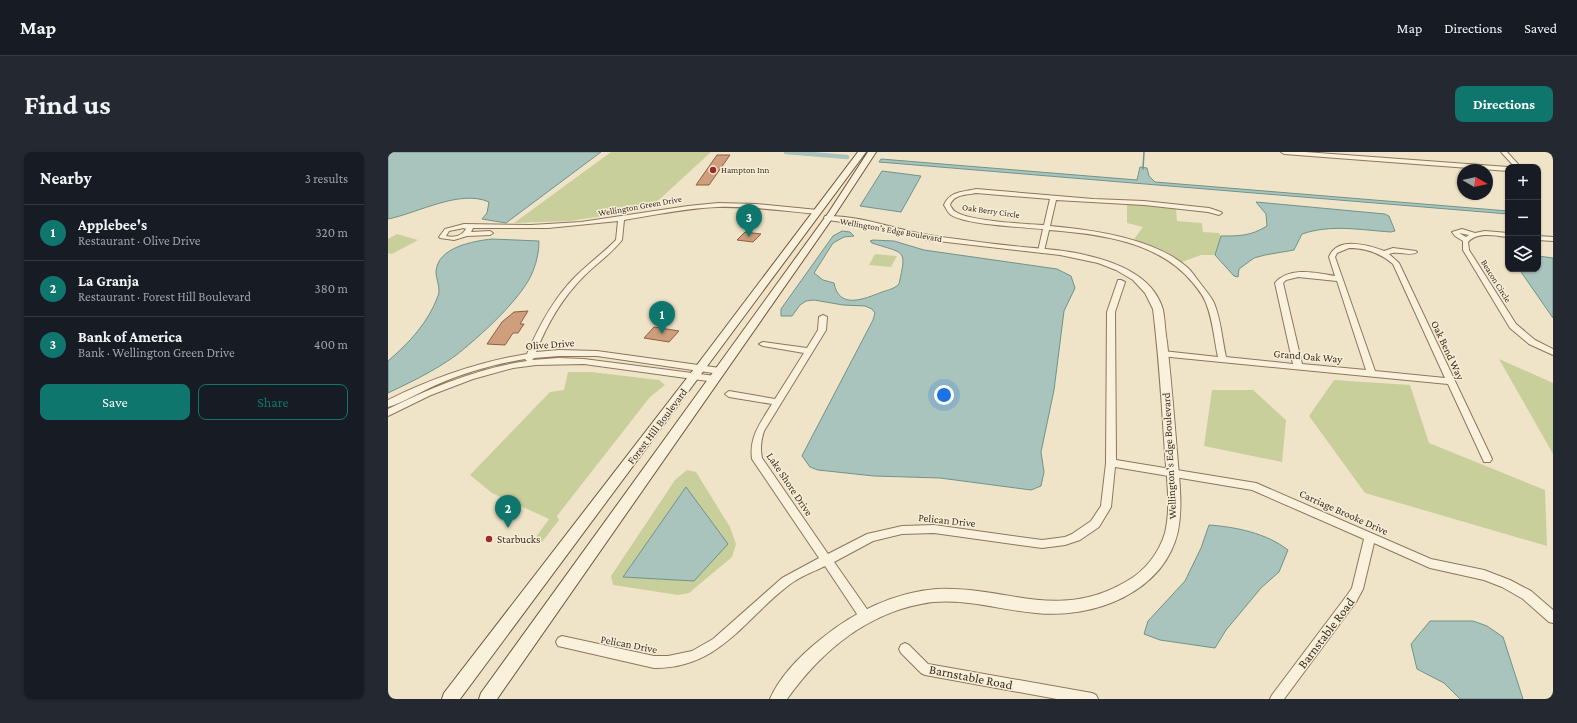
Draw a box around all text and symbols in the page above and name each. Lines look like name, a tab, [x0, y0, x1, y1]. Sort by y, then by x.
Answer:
text: Map	[20, 17, 56, 38]
text: Map	[1397, 20, 1422, 36]
text: Directions	[1444, 20, 1502, 36]
text: Saved	[1524, 20, 1557, 36]
button: Directions	[1455, 86, 1553, 122]
text: Find us	[24, 89, 111, 120]
north arrow	[1457, 164, 1493, 200]
map controls	[1505, 164, 1541, 272]
button: +	[1505, 164, 1541, 200]
marker: Hampton Inn	[708, 165, 718, 175]
place label: Hampton Inn	[721, 165, 769, 175]
text: Nearby	[40, 169, 92, 188]
text: 3 results	[305, 171, 348, 186]
street label: Wellington Green Drive	[597, 194, 683, 218]
button: −	[1505, 200, 1541, 236]
street label: Oak Berry Circle	[962, 202, 1020, 220]
pin: 3	[736, 204, 762, 237]
street label: Wellington's Edge Boulevard	[839, 216, 943, 244]
text: Applebee's	[78, 217, 147, 233]
text: 1	[51, 225, 55, 240]
text: 320 m	[315, 225, 348, 240]
text: Restaurant · Olive Drive	[78, 233, 201, 248]
button: layers	[1505, 236, 1541, 272]
street label: Beacon Circle	[1479, 258, 1513, 304]
text: La Granja	[78, 273, 139, 289]
text: 2	[50, 281, 56, 296]
text: 380 m	[315, 281, 348, 296]
text: Restaurant · Forest Hill Boulevard	[78, 289, 251, 304]
pin: 1	[649, 301, 675, 334]
street label: Oak Bend Way	[1428, 318, 1467, 383]
text: Bank of America	[78, 329, 182, 345]
street label: Olive Drive	[525, 336, 575, 352]
text: 3	[50, 337, 56, 352]
text: 400 m	[314, 337, 348, 352]
text: Bank · Wellington Green Drive	[78, 345, 235, 360]
street label: Grand Oak Way	[1273, 347, 1344, 366]
button: Save	[40, 384, 190, 420]
button: Share	[198, 384, 348, 420]
your location	[934, 385, 954, 405]
street label: Forest Hill Boulevard	[625, 386, 689, 466]
street label: Wellington's Edge Boulevard	[1160, 392, 1179, 520]
street label: Lake Shore Drive	[764, 450, 816, 518]
street label: Carriage Brooke Drive	[1297, 487, 1390, 538]
pin: 2	[495, 495, 521, 528]
street label: Pelican Drive	[918, 511, 976, 529]
place label: Starbucks	[497, 533, 540, 545]
marker: Starbucks	[484, 534, 494, 544]
street label: Barnstable Road	[1295, 595, 1358, 671]
street label: Pelican Drive	[600, 633, 659, 655]
street label: Barnstable Road	[928, 662, 1014, 692]

